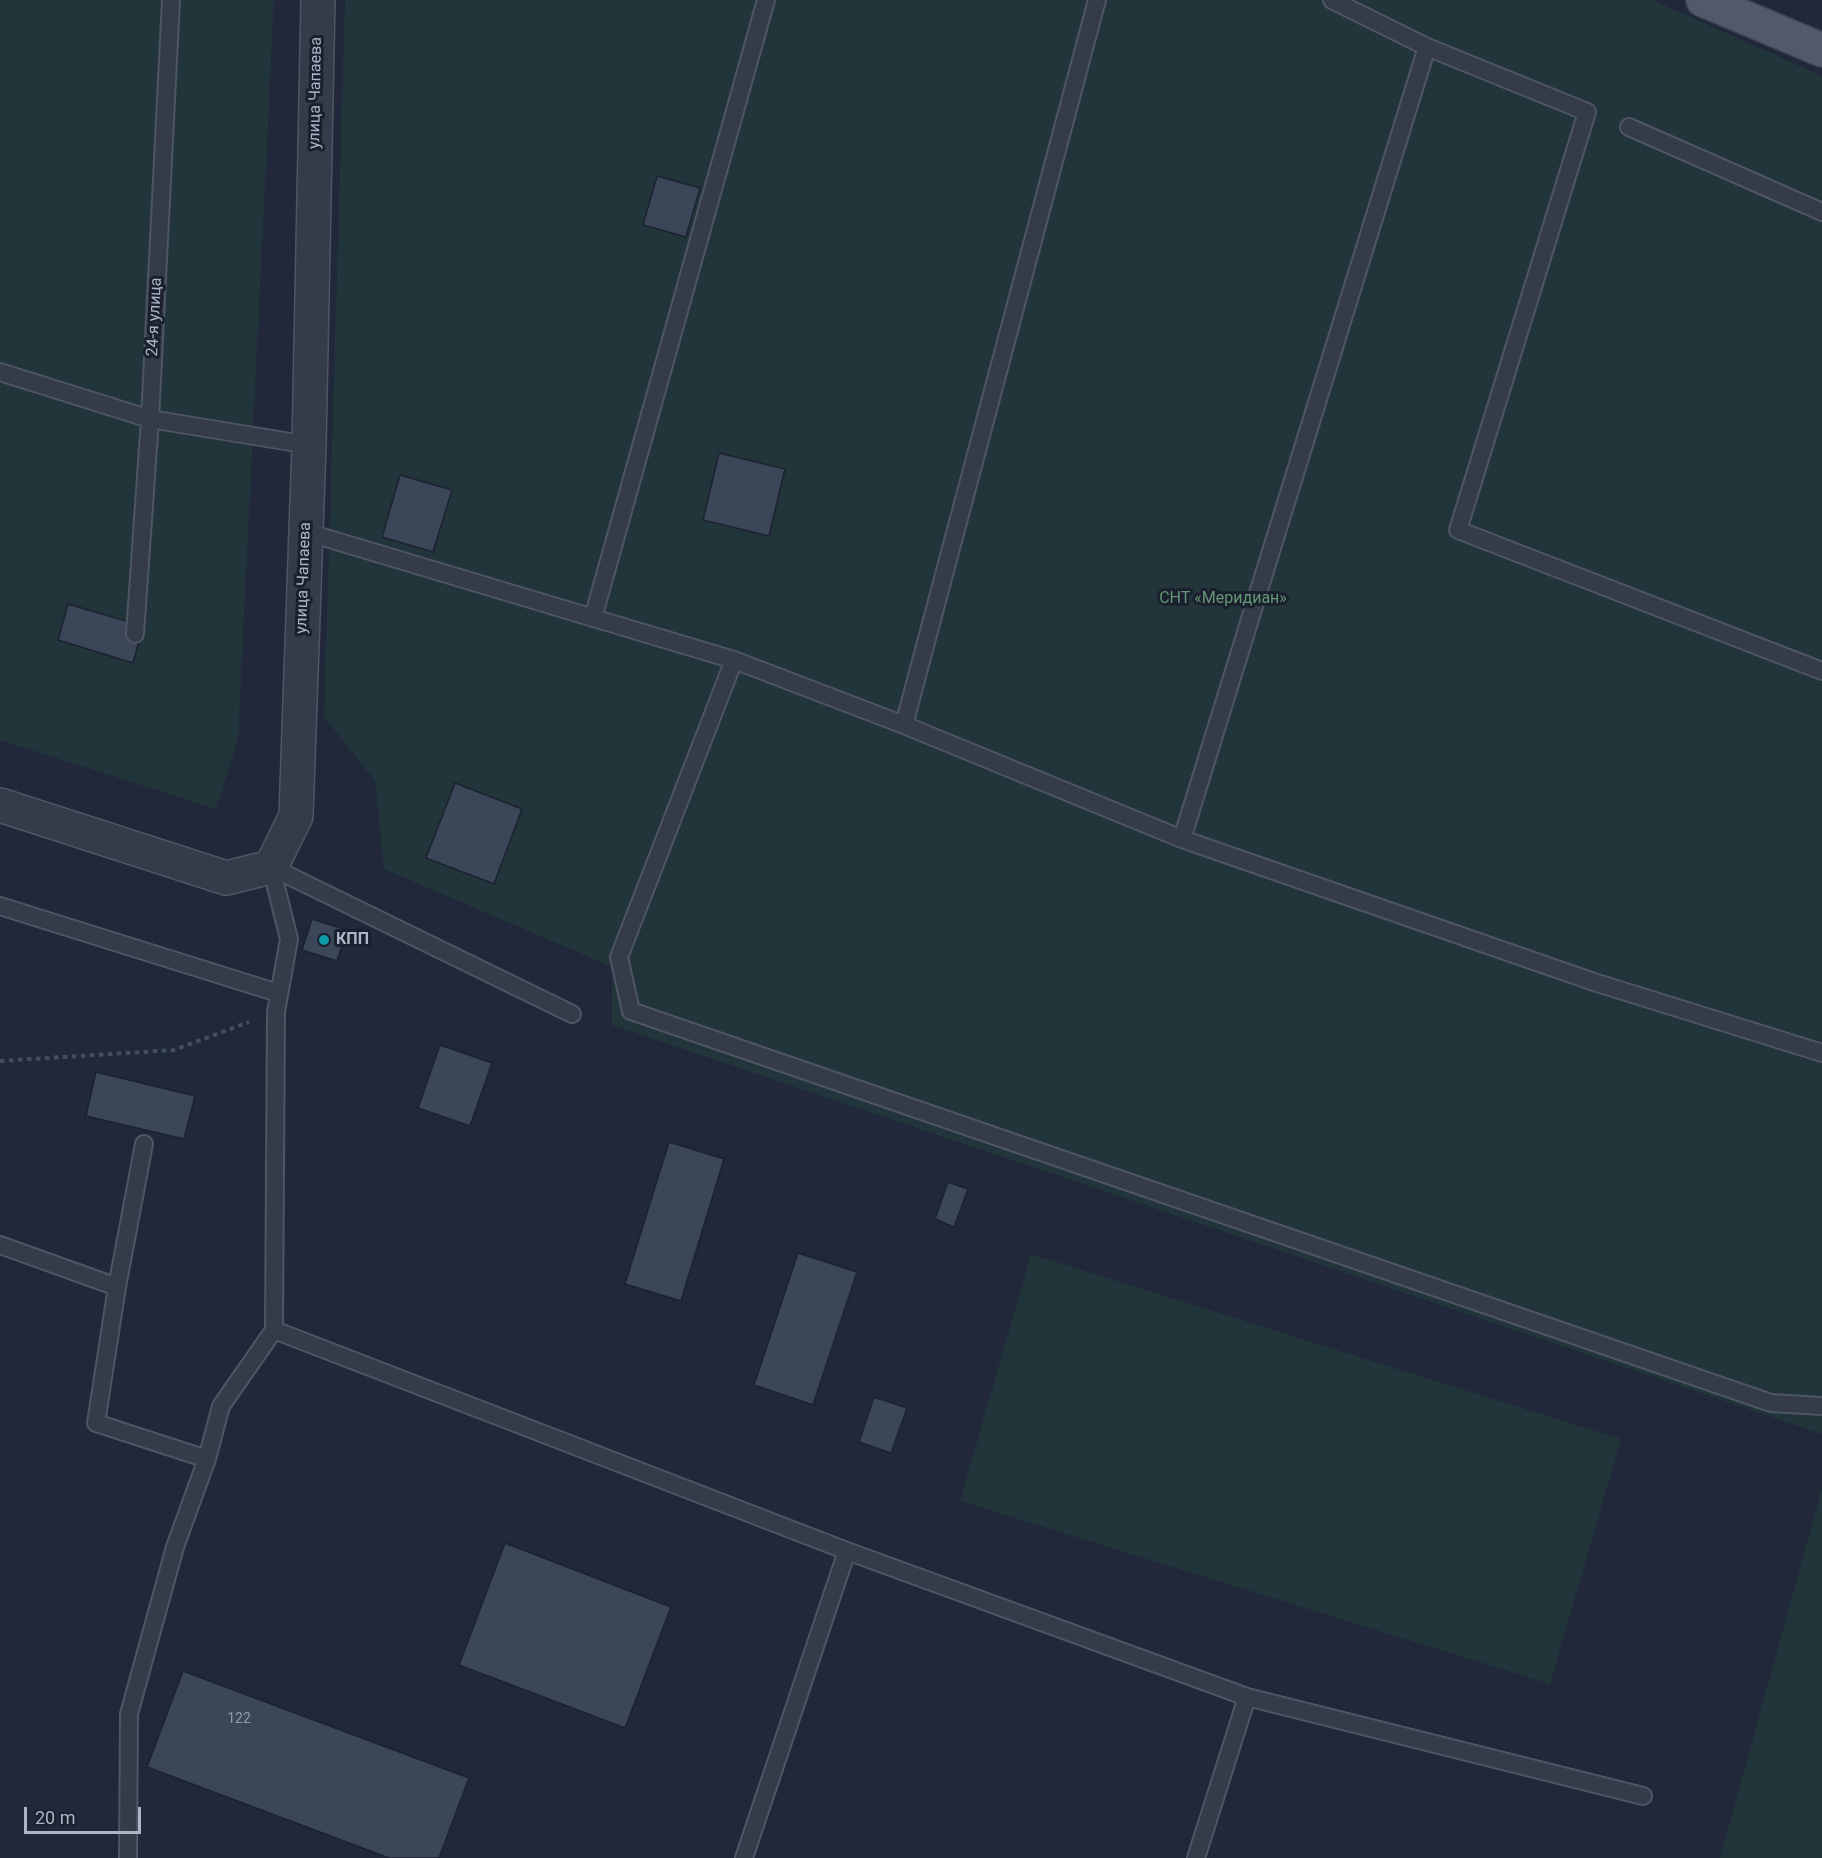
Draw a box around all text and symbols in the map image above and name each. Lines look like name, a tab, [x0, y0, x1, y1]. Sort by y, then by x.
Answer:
street label: улица Чапаева	[305, 37, 327, 149]
street label: 24-я улица	[143, 277, 167, 357]
street label: улица Чапаева	[292, 522, 316, 634]
park label: СНТ «Меридиан»	[1159, 589, 1287, 609]
place label: КПП	[336, 930, 369, 950]
marker: КПП	[317, 933, 331, 947]
house number: 122	[227, 1711, 251, 1727]
scale bar	[27, 1795, 144, 1833]
text: 20 m	[35, 1807, 75, 1828]

